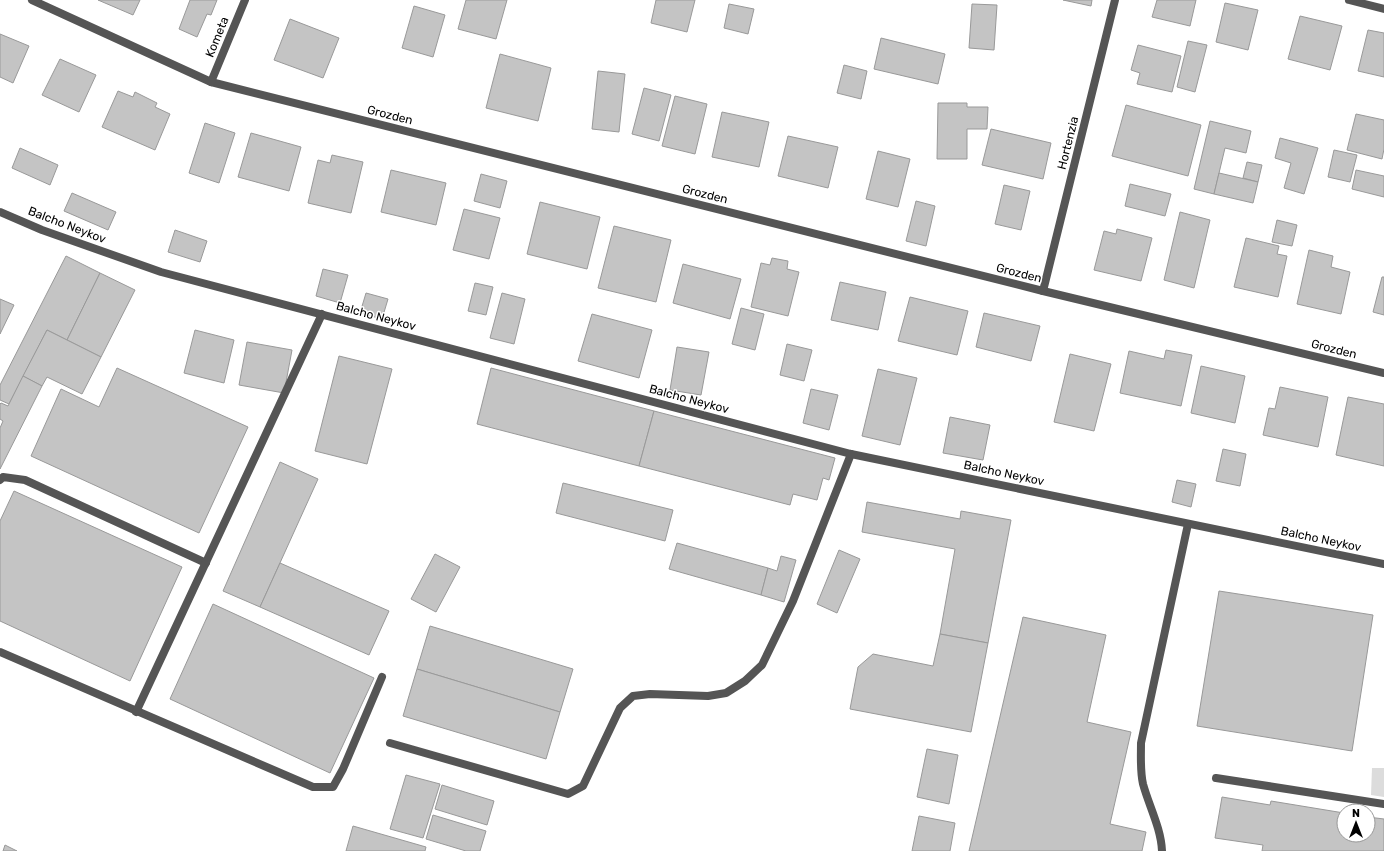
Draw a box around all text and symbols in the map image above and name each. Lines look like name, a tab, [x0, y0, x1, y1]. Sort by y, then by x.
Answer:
street label: Kometa	[203, 15, 231, 59]
street label: Grozden	[366, 103, 414, 127]
street label: Hortenzia	[1055, 115, 1081, 171]
street label: Grozden	[681, 182, 729, 206]
street label: Balcho Neykov	[26, 204, 108, 246]
street label: Grozden	[995, 261, 1043, 285]
street label: Balcho Neykov	[335, 299, 418, 333]
street label: Grozden	[1310, 337, 1358, 361]
street label: Balcho Neykov	[648, 382, 731, 416]
street label: Balcho Neykov	[962, 458, 1046, 488]
street label: Balcho Neykov	[1279, 524, 1363, 554]
north arrow	[1336, 803, 1376, 843]
text: N	[1352, 807, 1360, 820]

